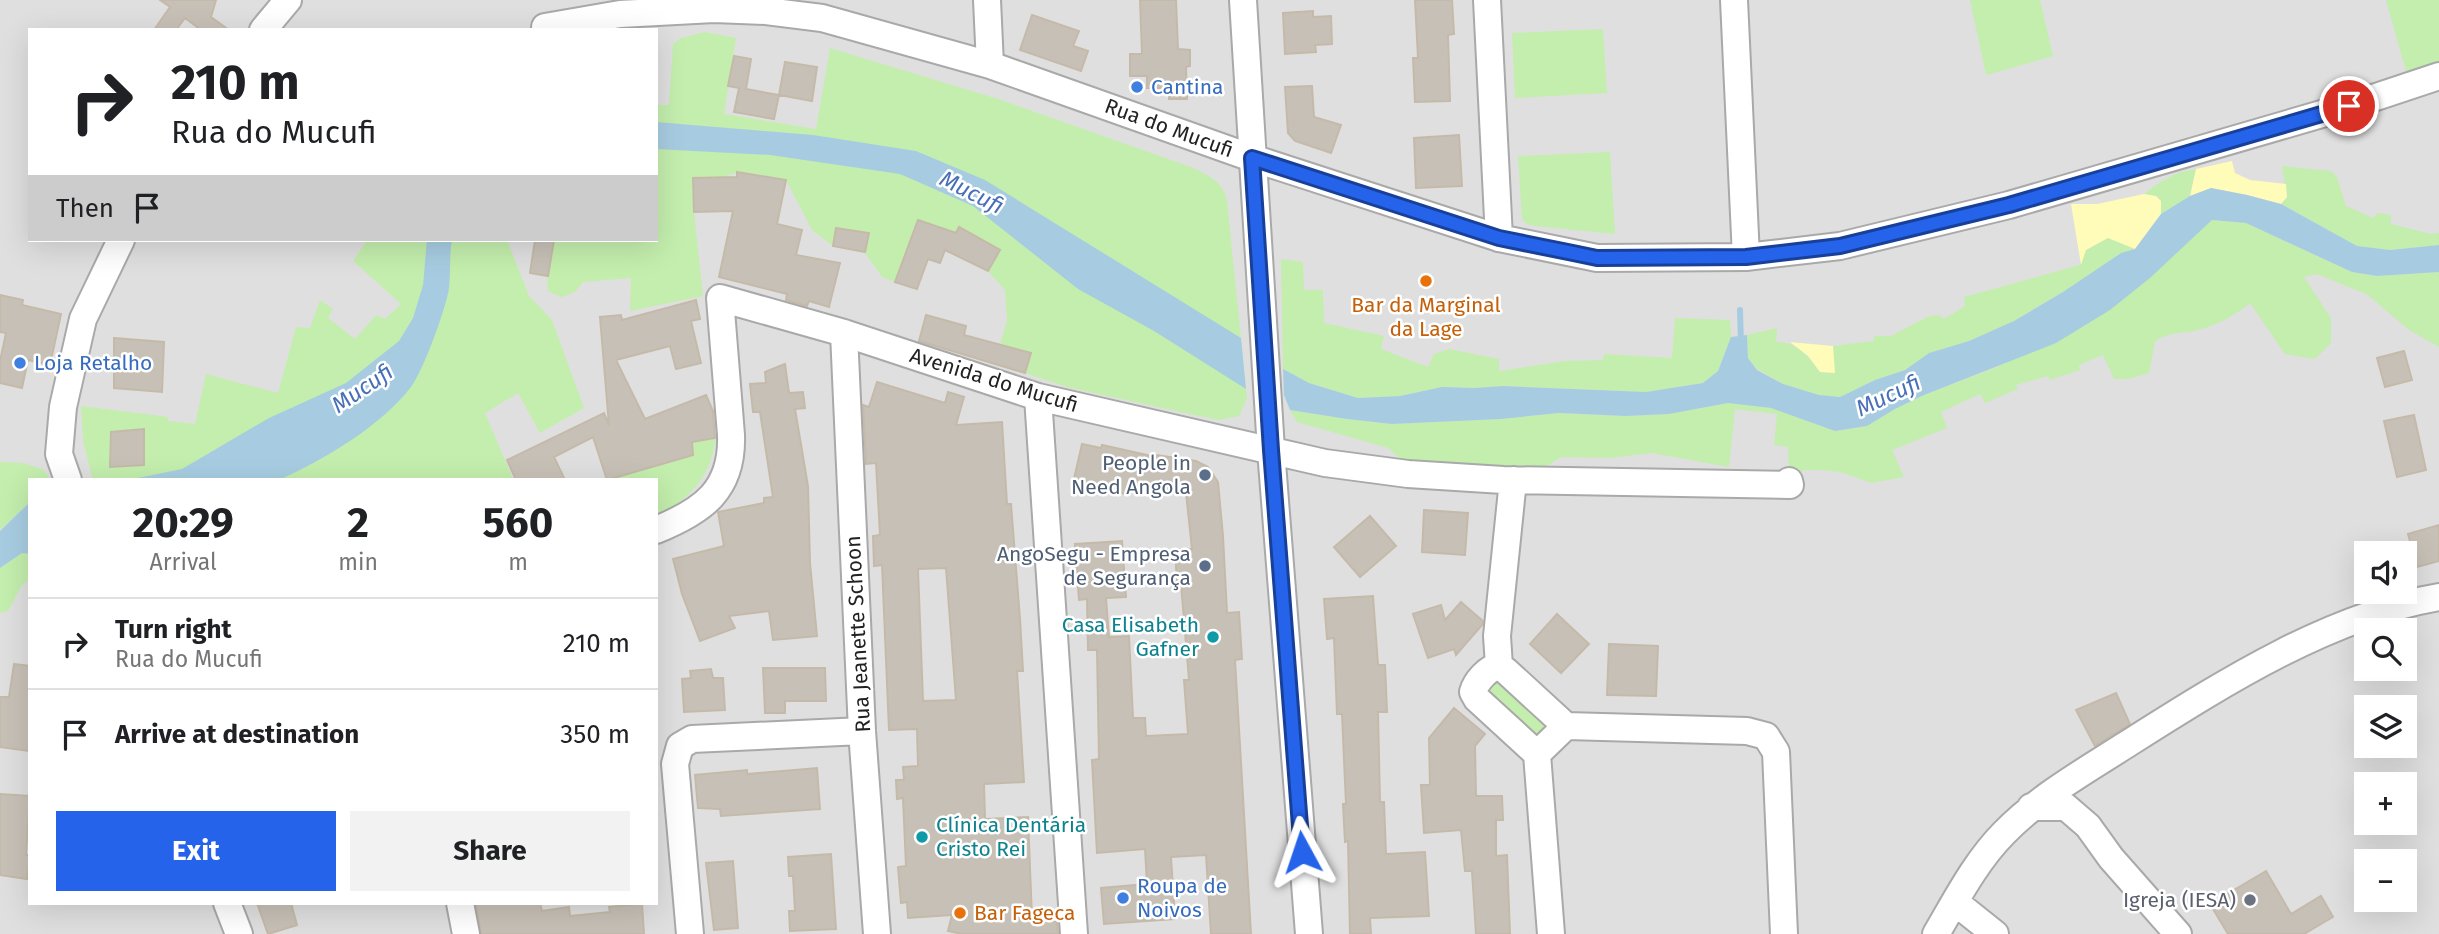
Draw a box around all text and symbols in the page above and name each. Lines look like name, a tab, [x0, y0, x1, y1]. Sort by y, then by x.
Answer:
text: 210 m	[171, 53, 300, 112]
icon: right	[56, 56, 147, 147]
place label: Cantina	[1151, 74, 1224, 100]
pin	[2319, 76, 2379, 136]
marker: Cantina	[1129, 79, 1145, 95]
icon: arrive	[2330, 87, 2368, 125]
street label: Rua do Mucufi	[1101, 93, 1237, 163]
text: Rua do Mucufi	[171, 113, 377, 151]
water label: Mucufi	[935, 164, 1009, 220]
icon: arrive	[128, 189, 166, 227]
text: Then	[56, 193, 114, 224]
marker: Bar da Marginal da Lage	[1418, 273, 1434, 289]
place label: Bar da Marginal da Lage	[1351, 292, 1501, 342]
street label: Avenida do Mucufi	[907, 342, 1081, 418]
place label: Loja Retalho	[34, 350, 152, 376]
marker: Loja Retalho	[12, 355, 28, 371]
water label: Mucufi	[326, 357, 398, 419]
water label: Mucufi	[1851, 368, 1925, 422]
place label: People in Need Angola	[1071, 450, 1191, 500]
marker: People in Need Angola	[1197, 467, 1213, 483]
text: 20:29	[133, 498, 234, 548]
text: 2	[347, 498, 369, 548]
text: 560	[483, 498, 553, 548]
street label: Rua Jeanette Schoon	[840, 535, 876, 733]
place label: AngoSegu - Empresa de Segurança	[997, 541, 1191, 591]
map controls	[2354, 541, 2417, 912]
button: sound	[2354, 541, 2417, 604]
text: Arrival	[149, 548, 217, 576]
text: min	[338, 548, 378, 576]
text: m	[508, 548, 528, 576]
marker: AngoSegu - Empresa de Segurança	[1197, 558, 1213, 574]
place label: Casa Elisabeth Gafner	[1062, 612, 1199, 662]
text: Turn right	[115, 614, 232, 645]
button: search	[2354, 618, 2417, 681]
icon: right	[56, 625, 94, 663]
text: 210 m	[563, 628, 630, 659]
marker: Casa Elisabeth Gafner	[1205, 629, 1221, 645]
text: Rua do Mucufi	[115, 645, 263, 673]
button: layers	[2354, 695, 2417, 758]
icon: arrive	[56, 716, 94, 754]
text: Arrive at destination	[115, 719, 359, 750]
text: 350 m	[560, 719, 630, 750]
button: +	[2354, 772, 2417, 835]
button: Exit	[56, 811, 336, 891]
button: Share	[350, 811, 630, 891]
place label: Clínica Dentária Cristo Rei	[936, 812, 1086, 862]
position arrow	[1265, 815, 1339, 889]
marker: Clínica Dentária Cristo Rei	[914, 829, 930, 845]
button: −	[2354, 849, 2417, 912]
place label: Roupa de Noivos	[1137, 873, 1227, 923]
place label: Igreja (IESA)	[2123, 887, 2236, 913]
marker: Roupa de Noivos	[1115, 890, 1131, 906]
marker: Igreja (IESA)	[2242, 892, 2258, 908]
place label: Bar Fageca	[974, 900, 1075, 926]
marker: Bar Fageca	[952, 905, 968, 921]

